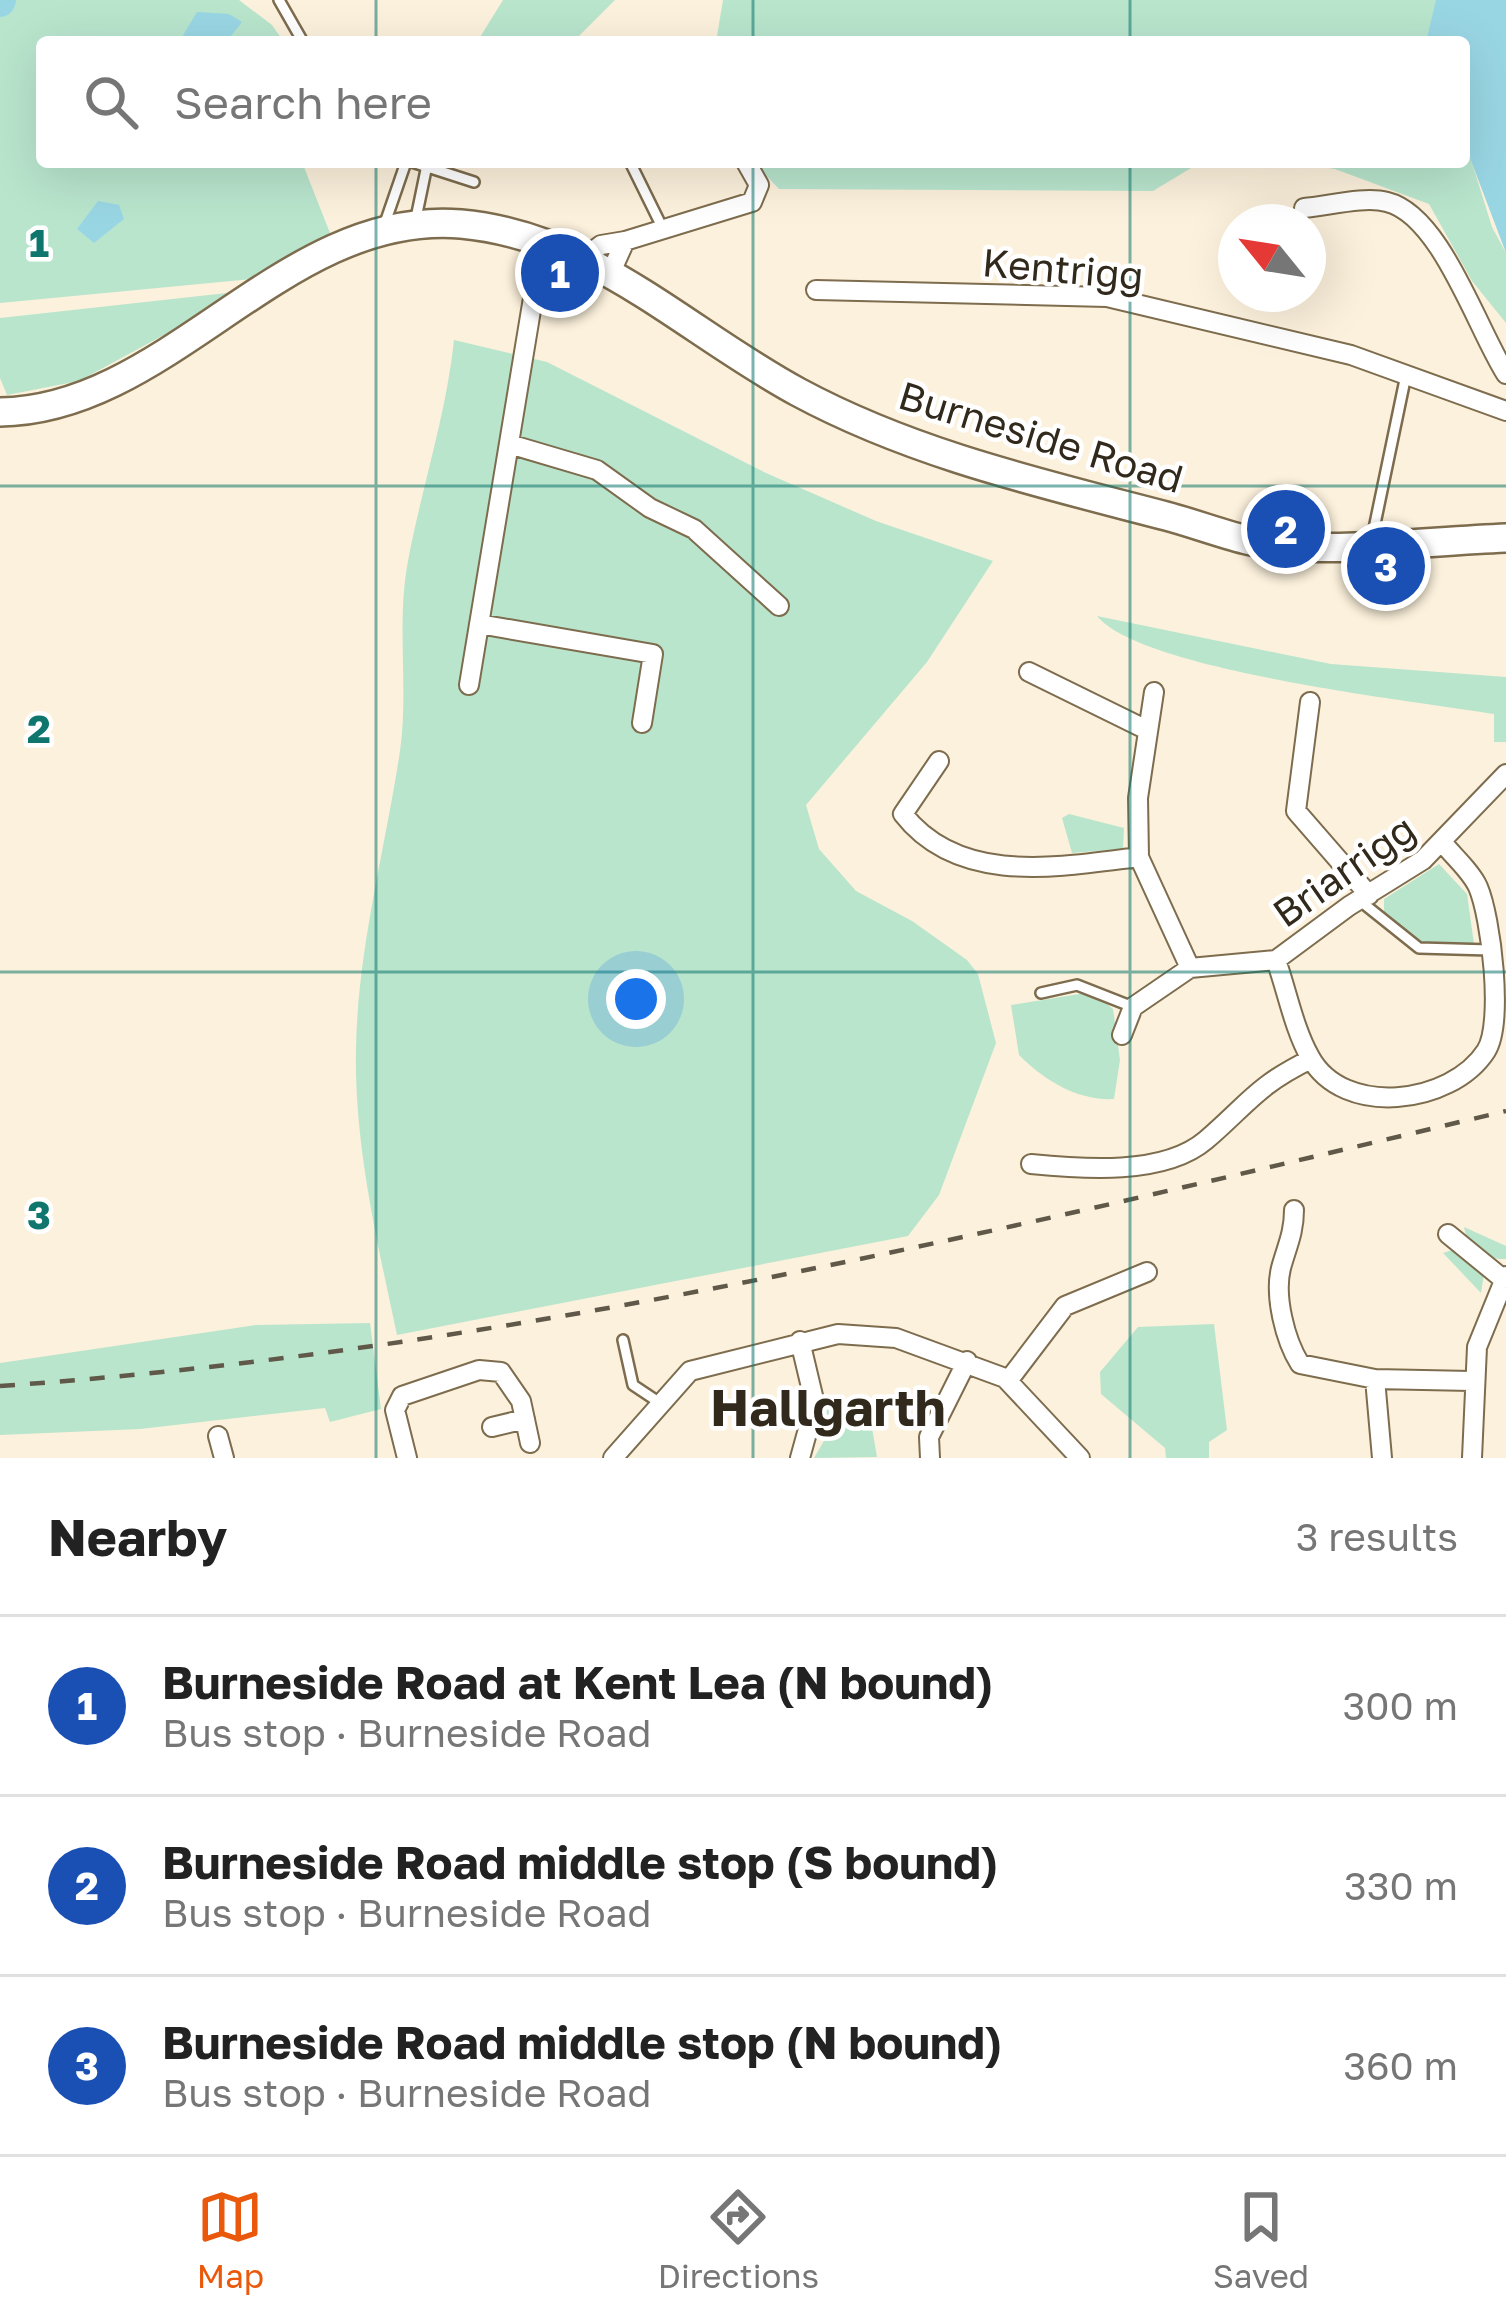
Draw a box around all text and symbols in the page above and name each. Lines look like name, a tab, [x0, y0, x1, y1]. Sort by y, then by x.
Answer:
search box	[36, 36, 1470, 168]
icon: search	[78, 69, 144, 135]
text: Search here	[174, 75, 432, 129]
north arrow	[1218, 204, 1326, 312]
text: 1	[29, 219, 49, 266]
pin: 1	[521, 228, 599, 318]
street label: Kentrigg	[981, 238, 1146, 299]
street label: Burneside Road	[893, 371, 1189, 502]
pin: 2	[1247, 484, 1325, 574]
pin: 3	[1347, 521, 1425, 611]
text: 2	[27, 705, 51, 752]
street label: Briarrigg	[1264, 805, 1424, 936]
your location	[606, 969, 666, 1029]
text: 3	[27, 1191, 51, 1238]
district label: Hallgarth	[710, 1376, 946, 1437]
text: Nearby	[48, 1506, 227, 1567]
text: 3 results	[1296, 1513, 1458, 1560]
text: Burneside Road at Kent Lea (N bound)	[162, 1655, 993, 1709]
text: 1	[77, 1682, 97, 1729]
text: 300 m	[1343, 1682, 1458, 1729]
text: Bus stop · Burneside Road	[162, 1709, 652, 1756]
text: Burneside Road middle stop (S bound)	[162, 1835, 998, 1889]
text: 2	[75, 1862, 99, 1909]
text: 330 m	[1344, 1862, 1458, 1909]
text: Bus stop · Burneside Road	[162, 1889, 652, 1936]
text: Burneside Road middle stop (N bound)	[162, 2015, 1002, 2069]
text: 3	[75, 2042, 99, 2089]
text: 360 m	[1343, 2042, 1458, 2089]
text: Bus stop · Burneside Road	[162, 2069, 652, 2116]
tab: Map	[197, 2184, 264, 2295]
tab: Directions	[658, 2184, 819, 2295]
tab: Saved	[1213, 2184, 1309, 2295]

